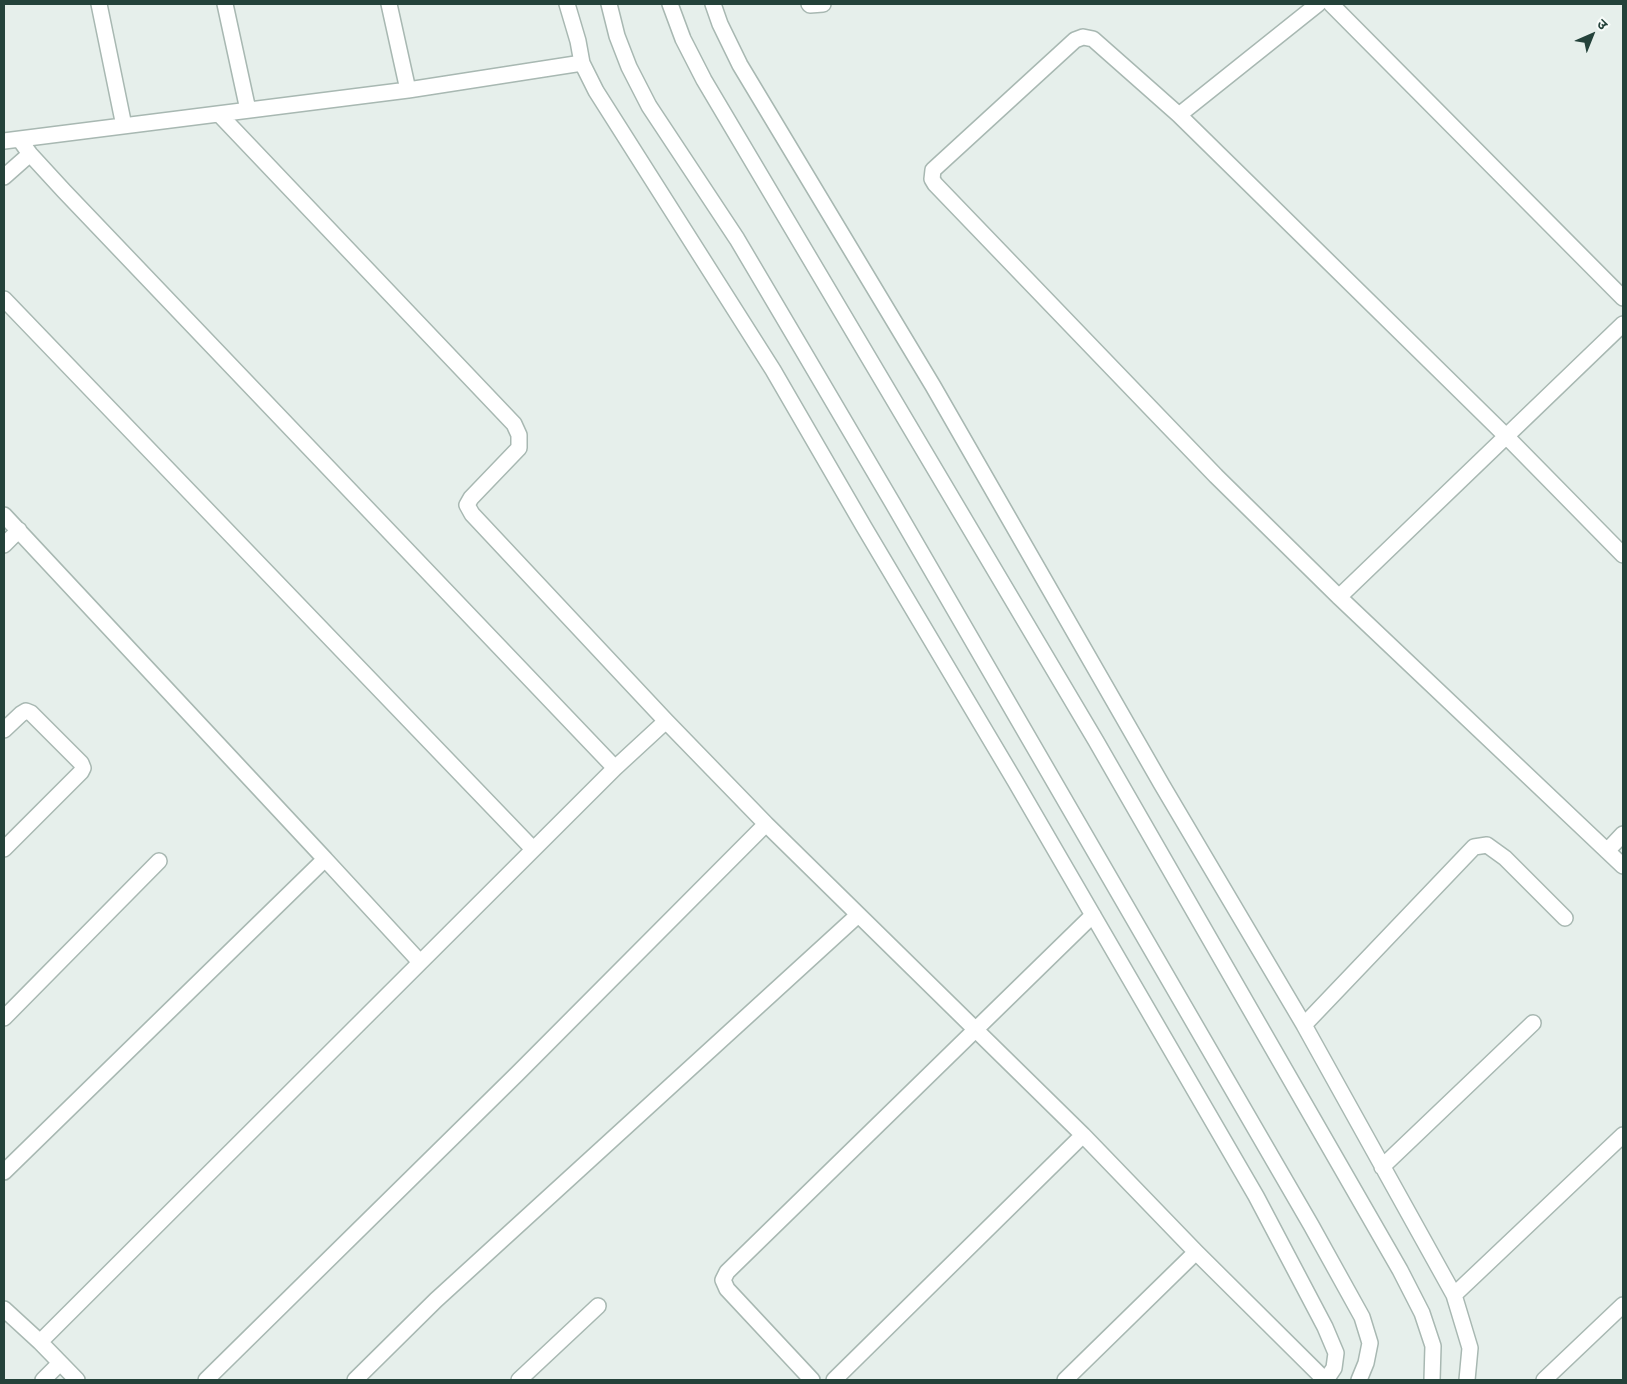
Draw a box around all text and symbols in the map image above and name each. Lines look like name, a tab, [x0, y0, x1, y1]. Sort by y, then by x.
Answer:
north arrow	[1567, 10, 1617, 60]
text: उ	[1594, 16, 1611, 33]

